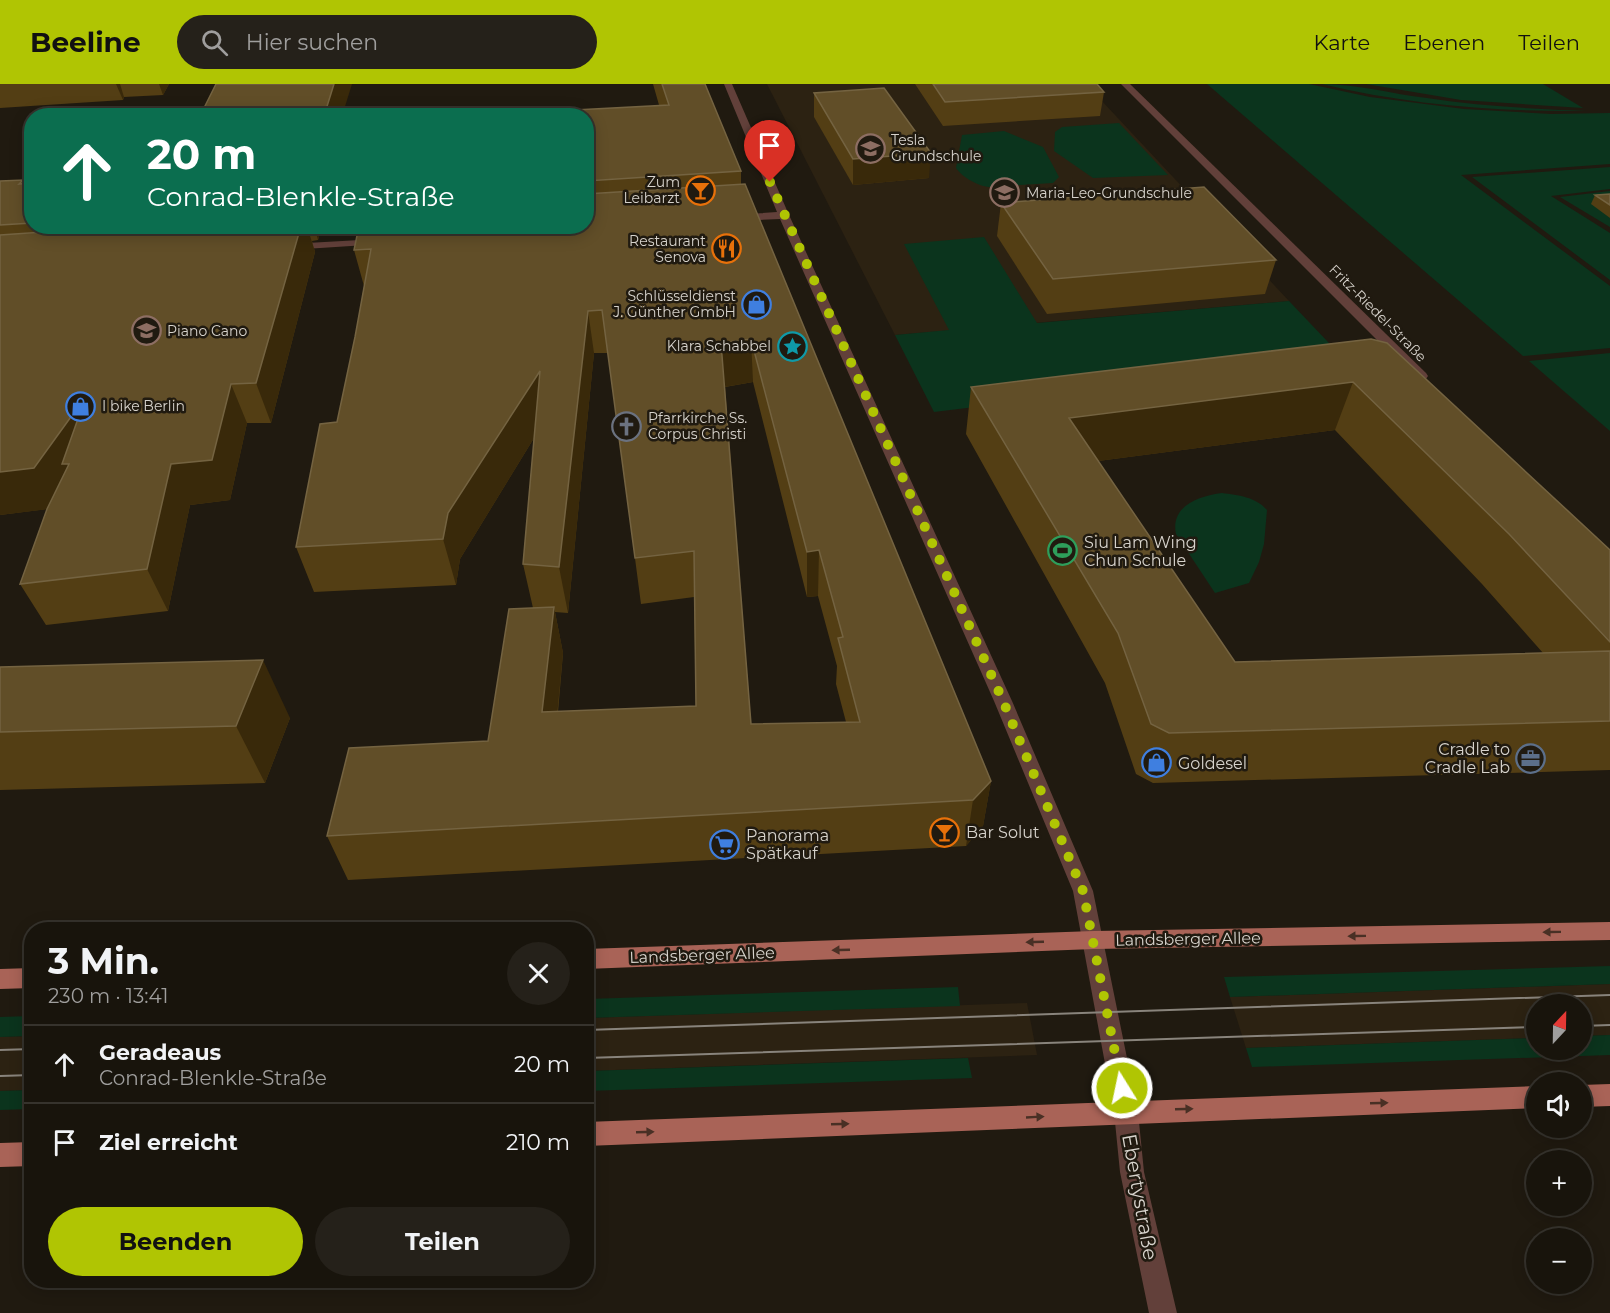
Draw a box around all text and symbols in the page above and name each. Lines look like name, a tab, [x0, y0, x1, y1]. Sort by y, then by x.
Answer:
search box	[177, 15, 597, 69]
text: Beeline	[30, 25, 141, 59]
icon: search	[198, 26, 231, 59]
text: Hier suchen	[246, 29, 378, 56]
text: Karte	[1314, 30, 1370, 55]
text: Ebenen	[1403, 30, 1485, 55]
text: Teilen	[1518, 30, 1580, 55]
pin	[744, 120, 795, 182]
text: 20 m	[147, 128, 256, 180]
icon: arrive	[753, 129, 786, 162]
place label: Tesla Grundschule	[891, 131, 982, 165]
icon: ahead	[48, 132, 126, 210]
school or university icon: Tesla Grundschule	[854, 132, 886, 164]
place label: Zum Leibarzt	[623, 173, 680, 207]
bar icon: Zum Leibarzt	[685, 174, 717, 206]
school or university icon: Maria-Leo-Grundschule	[989, 177, 1021, 209]
text: Conrad-Blenkle-Straße	[147, 180, 455, 213]
place label: Maria-Leo-Grundschule	[1026, 184, 1192, 202]
place label: Restaurant Senova	[629, 232, 706, 266]
restaurant icon: Restaurant Senova	[711, 233, 743, 265]
street label: Fritz-Riedel-Straße	[1326, 261, 1430, 365]
place label: Schlüsseldienst J. Günther GmbH	[612, 287, 736, 321]
shop icon: Schlüsseldienst J. Günther GmbH	[741, 288, 773, 320]
school or university icon: Piano Cano	[130, 315, 162, 347]
place label: Piano Cano	[167, 322, 248, 340]
place icon: Klara Schabbel	[776, 330, 808, 362]
place label: Klara Schabbel	[667, 337, 771, 355]
shop icon: I bike Berlin	[65, 390, 97, 422]
place label: I bike Berlin	[102, 397, 185, 415]
place label: Pfarrkirche Ss. Corpus Christi	[648, 409, 747, 443]
church icon: Pfarrkirche Ss. Corpus Christi	[611, 410, 643, 442]
place label: Siu Lam Wing Chun Schule	[1084, 533, 1197, 570]
sports icon: Siu Lam Wing Chun Schule	[1047, 535, 1079, 567]
place label: Cradle to Cradle Lab	[1425, 740, 1510, 777]
office icon: Cradle to Cradle Lab	[1515, 742, 1547, 774]
shop icon: Goldesel	[1141, 747, 1173, 779]
place label: Goldesel	[1178, 754, 1247, 773]
bar icon: Bar Solut	[929, 816, 961, 848]
place label: Bar Solut	[966, 823, 1040, 842]
place label: Panorama Spätkauf	[746, 826, 829, 863]
supermarket icon: Panorama Spätkauf	[709, 828, 741, 860]
one-way arrow	[1542, 927, 1561, 937]
street label: Landsberger Allee	[1115, 928, 1261, 950]
one-way arrow	[1347, 931, 1366, 941]
one-way arrow	[1026, 937, 1045, 947]
text: 3 Min.	[48, 939, 159, 983]
button: close	[507, 942, 570, 1005]
street label: Landsberger Allee	[629, 943, 775, 967]
one-way arrow	[831, 945, 850, 954]
text: 230 m · 13:41	[48, 984, 169, 1008]
north arrow	[1526, 994, 1592, 1060]
map controls	[1526, 994, 1592, 1294]
text: Geradeaus	[99, 1039, 221, 1066]
icon: ahead	[48, 1048, 81, 1081]
text: 20 m	[514, 1051, 570, 1078]
position arrow	[1090, 1056, 1154, 1120]
text: Conrad-Blenkle-Straße	[99, 1066, 327, 1090]
button: sound	[1526, 1072, 1592, 1138]
one-way arrow	[1370, 1098, 1389, 1107]
one-way arrow	[1175, 1105, 1194, 1114]
one-way arrow	[1025, 1112, 1044, 1121]
one-way arrow	[830, 1120, 849, 1129]
icon: arrive	[48, 1126, 81, 1159]
one-way arrow	[635, 1128, 654, 1137]
text: Ziel erreicht	[99, 1129, 238, 1156]
text: 210 m	[506, 1129, 570, 1156]
street label: Ebertystraße	[1117, 1132, 1163, 1262]
button: +	[1526, 1150, 1592, 1216]
button: Beenden	[48, 1207, 303, 1276]
button: Teilen	[315, 1207, 570, 1276]
button: −	[1526, 1228, 1592, 1294]

